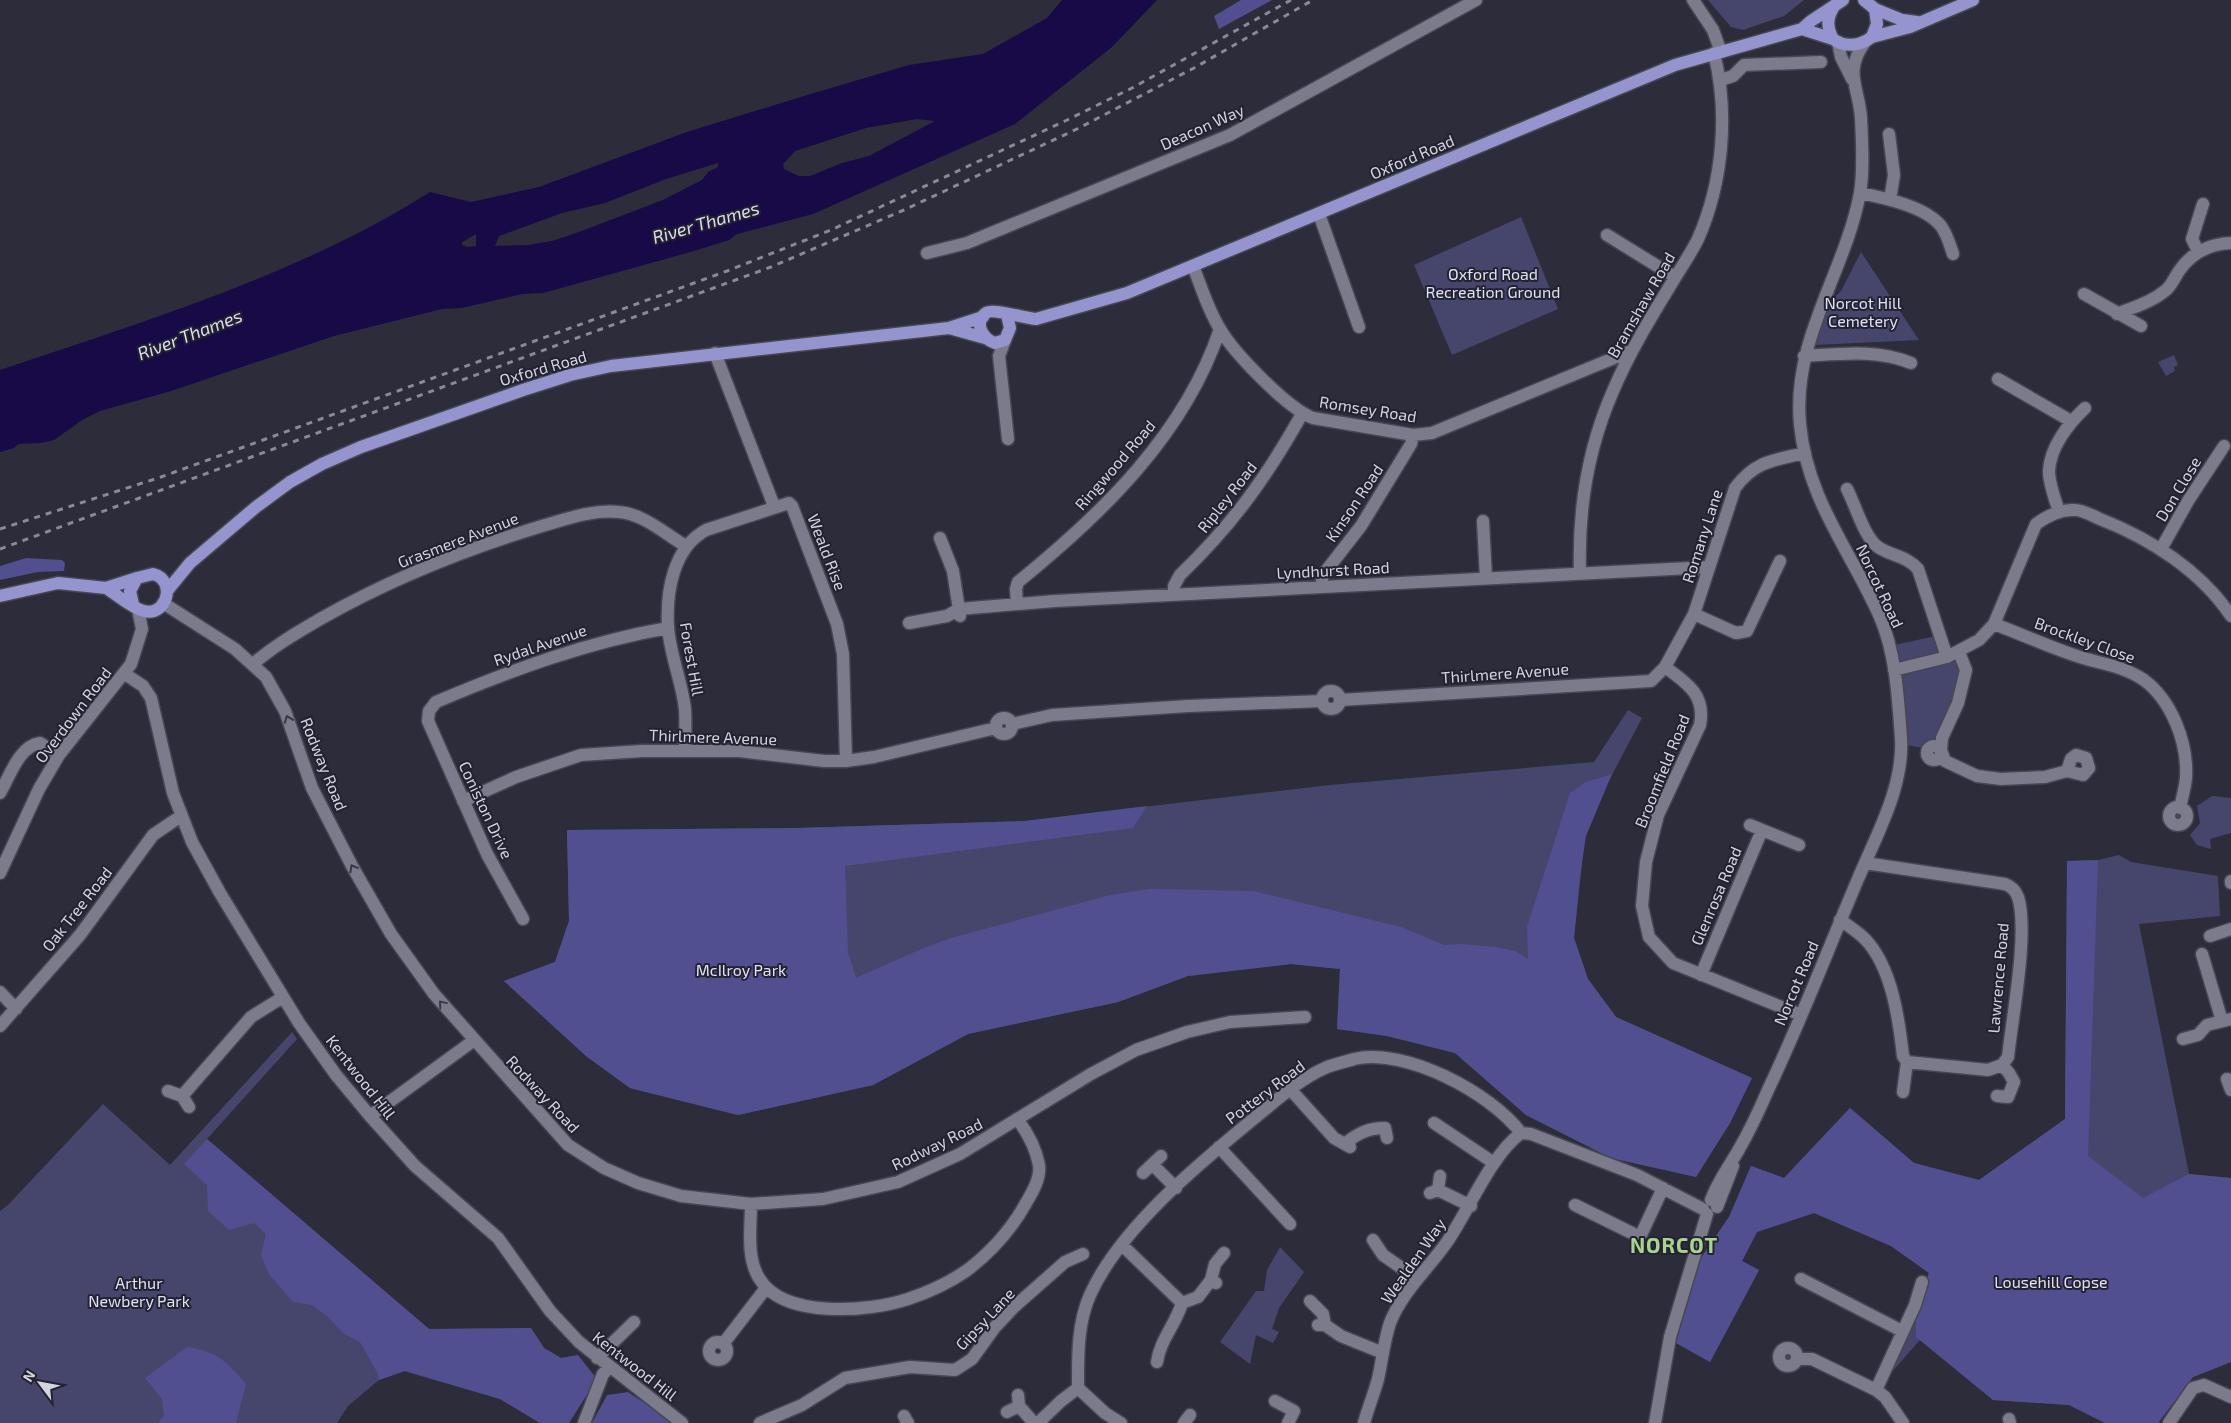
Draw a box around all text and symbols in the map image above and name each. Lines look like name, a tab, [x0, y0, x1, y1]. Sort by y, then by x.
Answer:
street label: Deacon Way	[1157, 99, 1247, 153]
street label: Oxford Road	[1367, 130, 1457, 183]
water label: River Thames	[650, 196, 762, 248]
street label: Bramshaw Road	[1603, 249, 1678, 361]
park label: Oxford Road Recreation Ground	[1426, 264, 1560, 301]
park label: Norcot Hill Cemetery	[1824, 293, 1902, 330]
water label: River Thames	[134, 304, 245, 364]
street label: Oxford Road	[497, 346, 589, 389]
street label: Romsey Road	[1318, 391, 1418, 426]
street label: Ringwood Road	[1070, 416, 1159, 514]
street label: Don Close	[2151, 453, 2204, 525]
street label: Ripley Road	[1193, 457, 1260, 536]
street label: Kinson Road	[1321, 460, 1387, 545]
street label: Romany Lane	[1677, 487, 1726, 585]
street label: Grasmere Avenue	[395, 508, 521, 571]
street label: Weald Rise	[804, 511, 851, 593]
street label: Norcot Road	[1853, 541, 1908, 631]
street label: Lyndhurst Road	[1276, 557, 1390, 582]
street label: Brockley Close	[2032, 613, 2138, 667]
street label: Rydal Avenue	[491, 620, 589, 669]
street label: Forest Hill	[677, 621, 708, 697]
street label: Thirlmere Avenue	[1440, 659, 1569, 686]
street label: Overdown Road	[30, 663, 115, 766]
street label: Broomfield Road	[1630, 711, 1693, 830]
one-way arrow	[284, 715, 294, 724]
street label: Rodway Road	[297, 715, 352, 813]
street label: Thirlmere Avenue	[649, 725, 777, 748]
street label: Coniston Drive	[456, 758, 517, 862]
street label: Glenrosa Road	[1686, 844, 1745, 948]
street label: Oak Tree Road	[38, 863, 116, 955]
one-way arrow	[349, 864, 359, 873]
street label: Lawrence Road	[1983, 922, 2012, 1034]
street label: Norcot Road	[1769, 938, 1822, 1028]
park label: McIlroy Park	[696, 960, 786, 979]
one-way arrow	[438, 1000, 447, 1009]
street label: Kentwood Hill	[323, 1031, 400, 1123]
street label: Rodway Road	[503, 1051, 584, 1136]
street label: Pottery Road	[1221, 1056, 1308, 1128]
street label: Rodway Road	[888, 1113, 985, 1174]
street label: Wealden Way	[1376, 1214, 1449, 1307]
district label: NORCOT	[1630, 1232, 1718, 1257]
park label: Lousehill Copse	[1994, 1272, 2108, 1291]
park label: Arthur Newbery Park	[88, 1273, 190, 1310]
street label: Gipsy Lane	[951, 1284, 1018, 1354]
street label: Kentwood Hill	[589, 1327, 681, 1404]
north arrow	[15, 1358, 65, 1408]
text: N	[19, 1367, 38, 1385]

